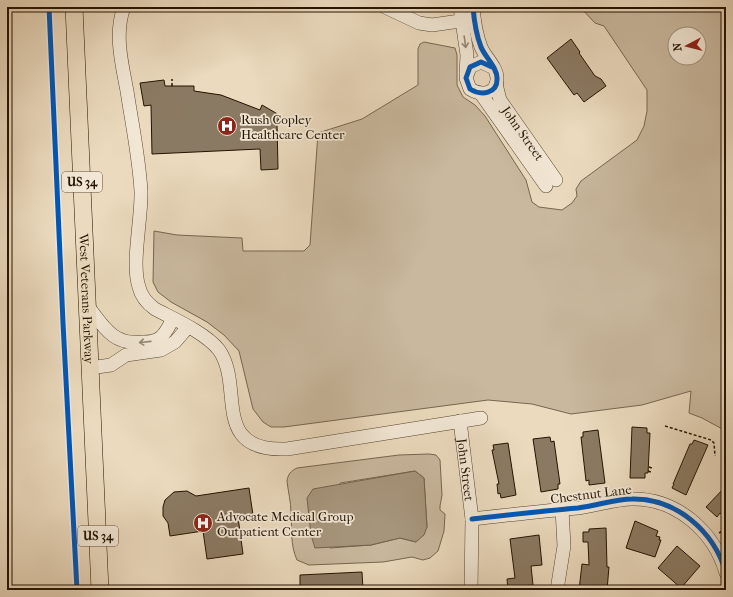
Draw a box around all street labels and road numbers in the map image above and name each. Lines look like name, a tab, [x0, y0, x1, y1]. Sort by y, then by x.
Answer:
street label: John Street	[498, 102, 548, 164]
road number: US 34	[62, 172, 102, 192]
street label: West Veterans Parkway	[77, 232, 97, 365]
street label: John Street	[455, 436, 477, 502]
street label: Chestnut Lane	[549, 482, 633, 506]
road number: US 34	[78, 526, 118, 546]

